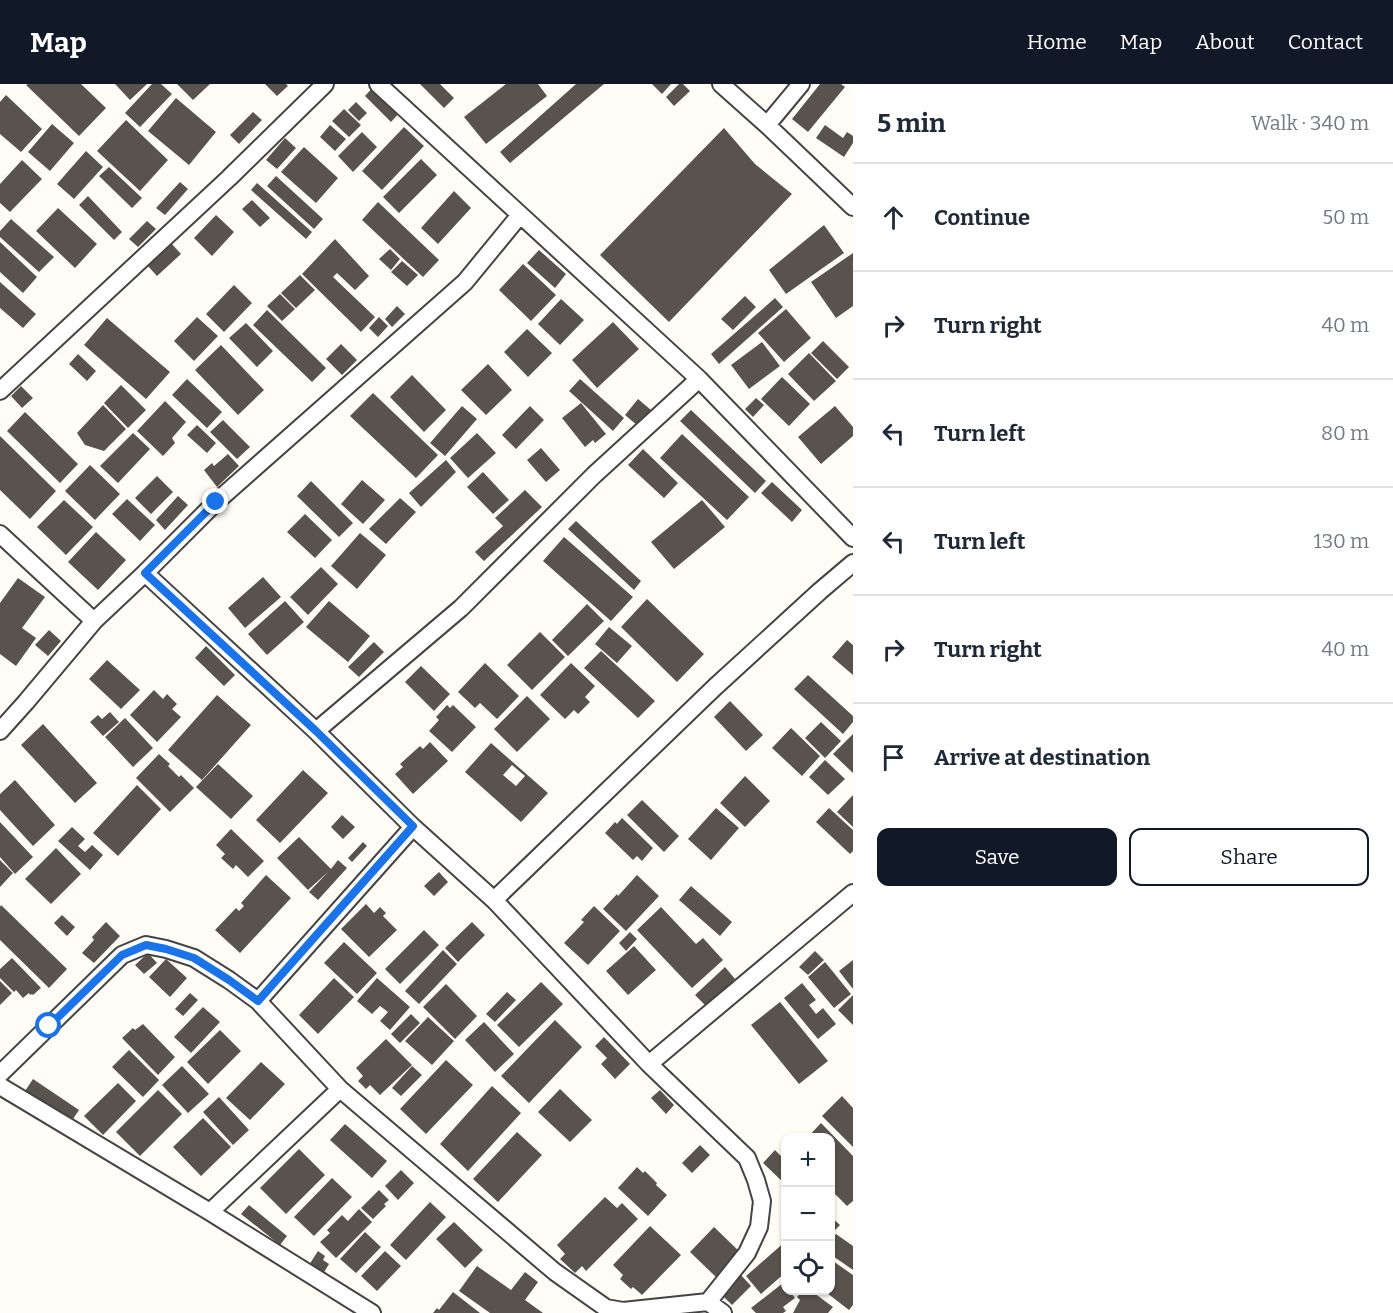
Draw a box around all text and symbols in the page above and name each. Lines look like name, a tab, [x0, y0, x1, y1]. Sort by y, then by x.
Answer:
text: Map	[30, 26, 87, 59]
text: Home	[1027, 29, 1087, 55]
text: Map	[1120, 29, 1162, 55]
text: About	[1195, 29, 1255, 55]
text: Contact	[1288, 29, 1363, 55]
text: 5 min	[877, 108, 946, 139]
text: Walk · 340 m	[1251, 111, 1369, 135]
icon: ahead	[877, 201, 910, 234]
text: Continue	[934, 204, 1030, 231]
text: 50 m	[1322, 205, 1369, 229]
icon: right	[877, 309, 910, 342]
text: Turn right	[934, 312, 1042, 339]
text: 40 m	[1321, 313, 1369, 337]
icon: left	[877, 417, 910, 450]
text: Turn left	[934, 420, 1026, 447]
text: 80 m	[1321, 421, 1369, 445]
route end	[202, 488, 228, 514]
icon: left	[877, 525, 910, 558]
text: Turn left	[934, 528, 1026, 555]
text: 130 m	[1314, 529, 1369, 553]
icon: right	[877, 633, 910, 666]
text: Turn right	[934, 636, 1042, 663]
text: 40 m	[1321, 637, 1369, 661]
icon: arrive	[877, 741, 910, 774]
text: Arrive at destination	[934, 744, 1150, 771]
button: Save	[877, 828, 1117, 886]
button: Share	[1129, 828, 1369, 886]
route start	[35, 1012, 61, 1038]
map controls	[781, 1133, 835, 1295]
button: +	[781, 1133, 835, 1187]
button: −	[781, 1187, 835, 1241]
button: locate	[781, 1241, 835, 1295]

